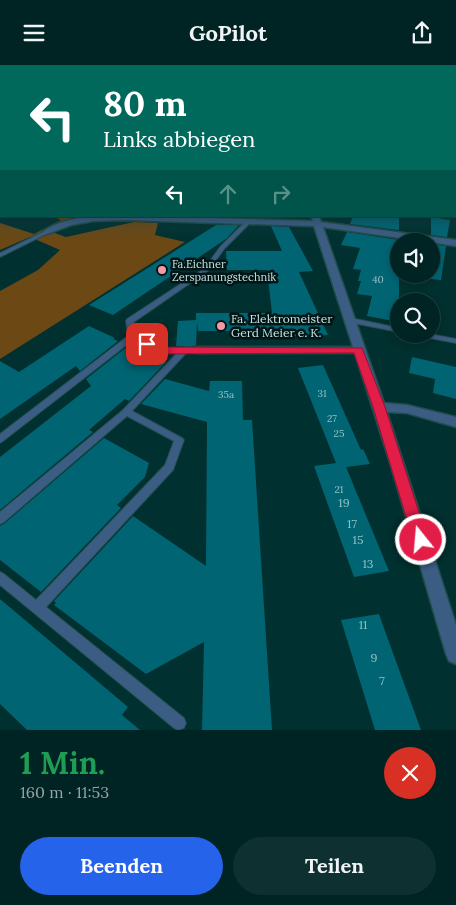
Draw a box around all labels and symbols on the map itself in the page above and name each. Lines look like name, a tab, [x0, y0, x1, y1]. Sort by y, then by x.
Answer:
place label: Fa.Eichner Zerspanungstechnik	[172, 257, 276, 284]
marker: Fa.Eichner Zerspanungstechnik	[156, 264, 168, 276]
house number: 40	[372, 273, 384, 286]
place label: Fa. Elektromeister Gerd Meier e. K.	[231, 311, 333, 340]
marker: Fa. Elektromeister Gerd Meier e. K.	[215, 320, 227, 332]
pin	[126, 323, 168, 365]
house number: 31	[317, 387, 327, 400]
house number: 35a	[218, 388, 234, 401]
house number: 27	[327, 412, 337, 425]
house number: 25	[334, 427, 344, 440]
house number: 21	[334, 483, 344, 496]
house number: 19	[338, 495, 350, 510]
position arrow	[394, 513, 446, 565]
house number: 17	[347, 516, 357, 531]
house number: 15	[353, 532, 363, 547]
house number: 13	[362, 556, 374, 571]
house number: 11	[359, 617, 367, 632]
house number: 9	[371, 650, 378, 665]
house number: 7	[379, 673, 385, 688]

